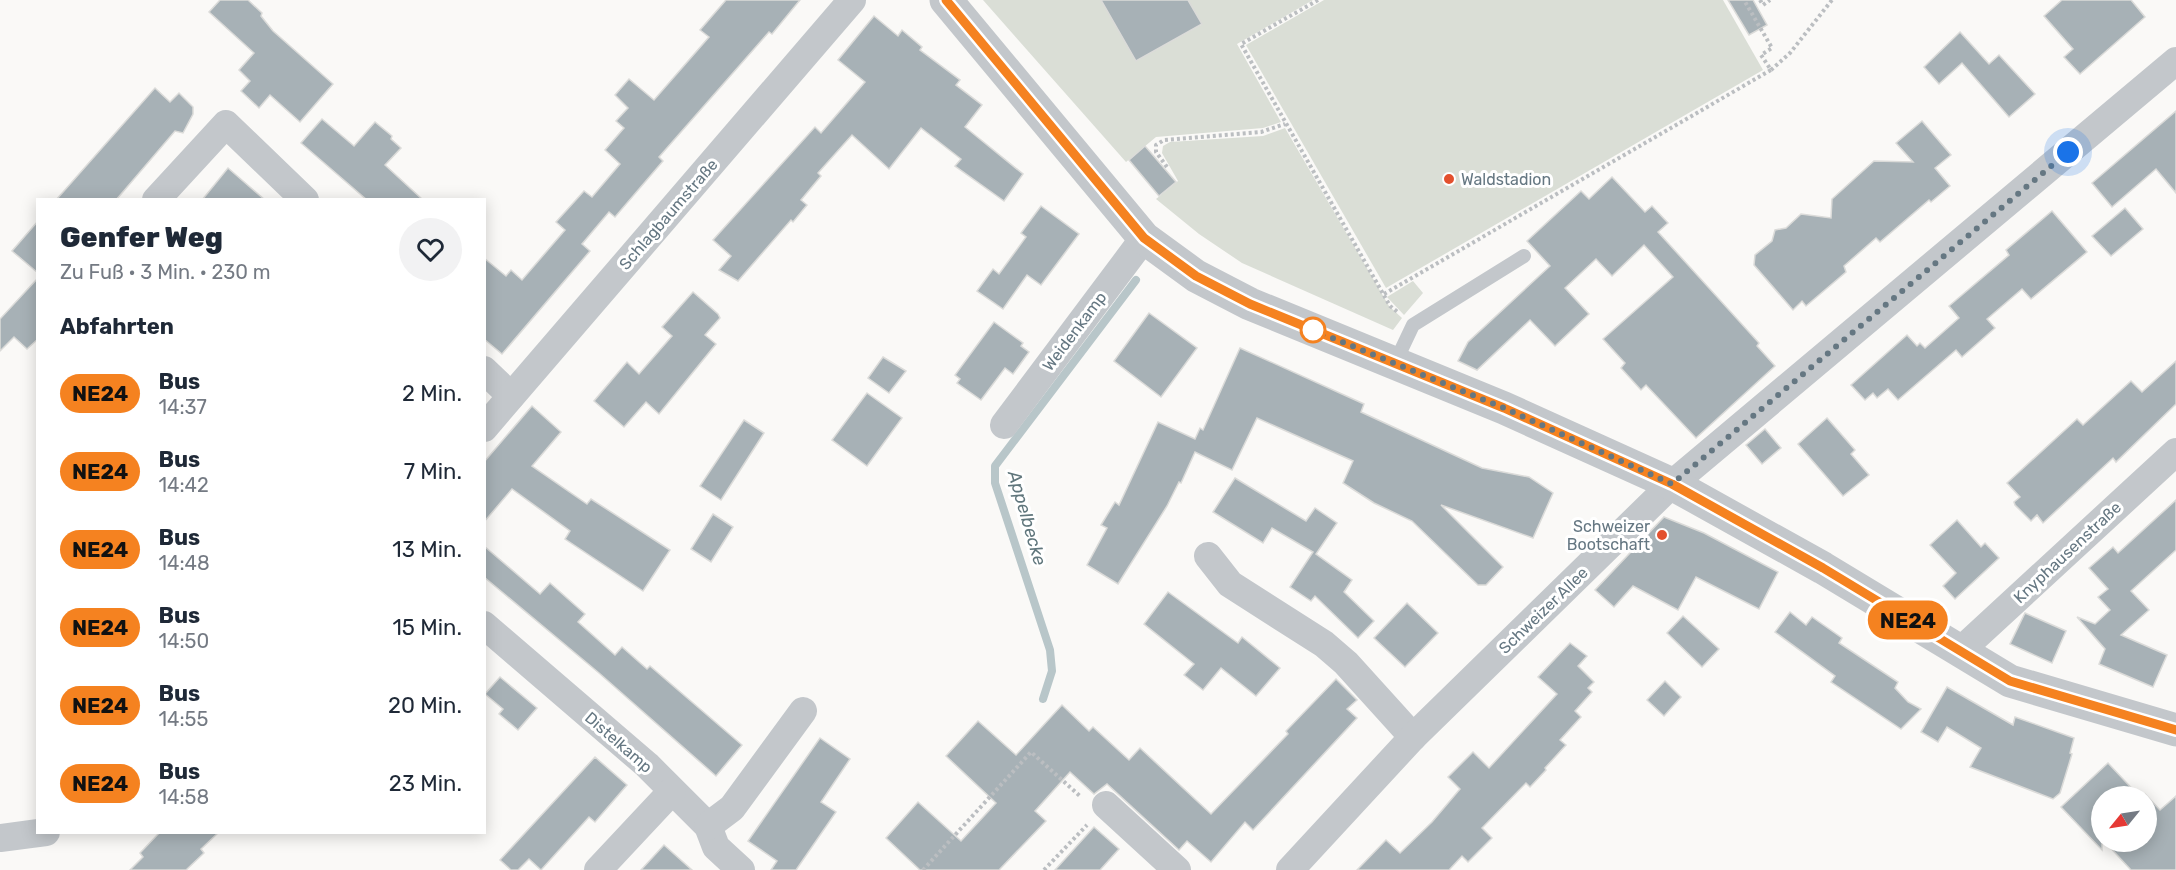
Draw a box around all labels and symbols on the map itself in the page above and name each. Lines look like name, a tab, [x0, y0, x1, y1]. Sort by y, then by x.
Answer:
your location	[2053, 137, 2083, 167]
street label: Schlagbaumstraße	[615, 155, 722, 274]
place label: Waldstadion	[1461, 170, 1551, 189]
marker: Waldstadion	[1442, 172, 1456, 186]
street label: Weidenkamp	[1038, 288, 1110, 375]
unlabelled marker	[1300, 317, 1326, 343]
water label: Appelbecke	[1003, 467, 1051, 568]
street label: Knyphausenstraße	[2010, 498, 2125, 607]
place label: Schweizer Bootschaft	[1567, 517, 1650, 554]
marker: Schweizer Bootschaft	[1655, 528, 1669, 542]
street label: Schweizer Allee	[1495, 563, 1592, 658]
line badge: NE24	[1866, 600, 1950, 640]
street label: Distelkamp	[581, 708, 656, 777]
north arrow	[2091, 786, 2157, 852]

